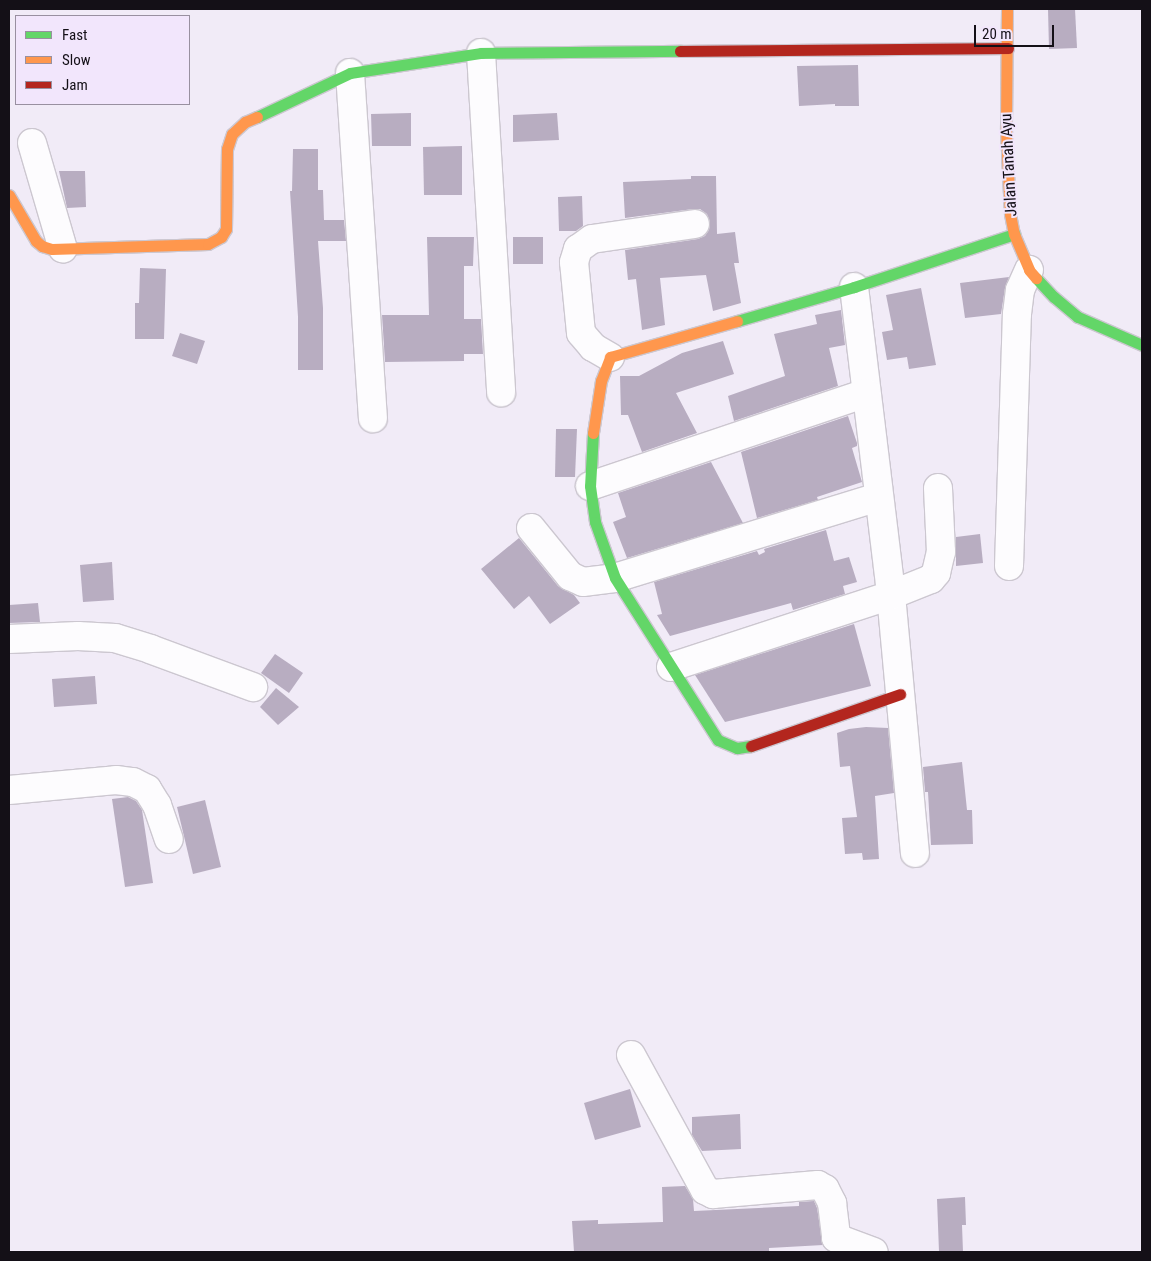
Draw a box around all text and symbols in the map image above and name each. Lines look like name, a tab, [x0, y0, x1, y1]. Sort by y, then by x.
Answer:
legend	[15, 15, 190, 105]
scale bar	[976, 15, 1056, 47]
text: 20 m	[982, 25, 1012, 43]
text: Fast	[62, 26, 87, 44]
text: Slow	[62, 51, 91, 69]
text: Jam	[62, 76, 88, 94]
street label: Jalan Tanah Ayu	[997, 113, 1021, 217]

